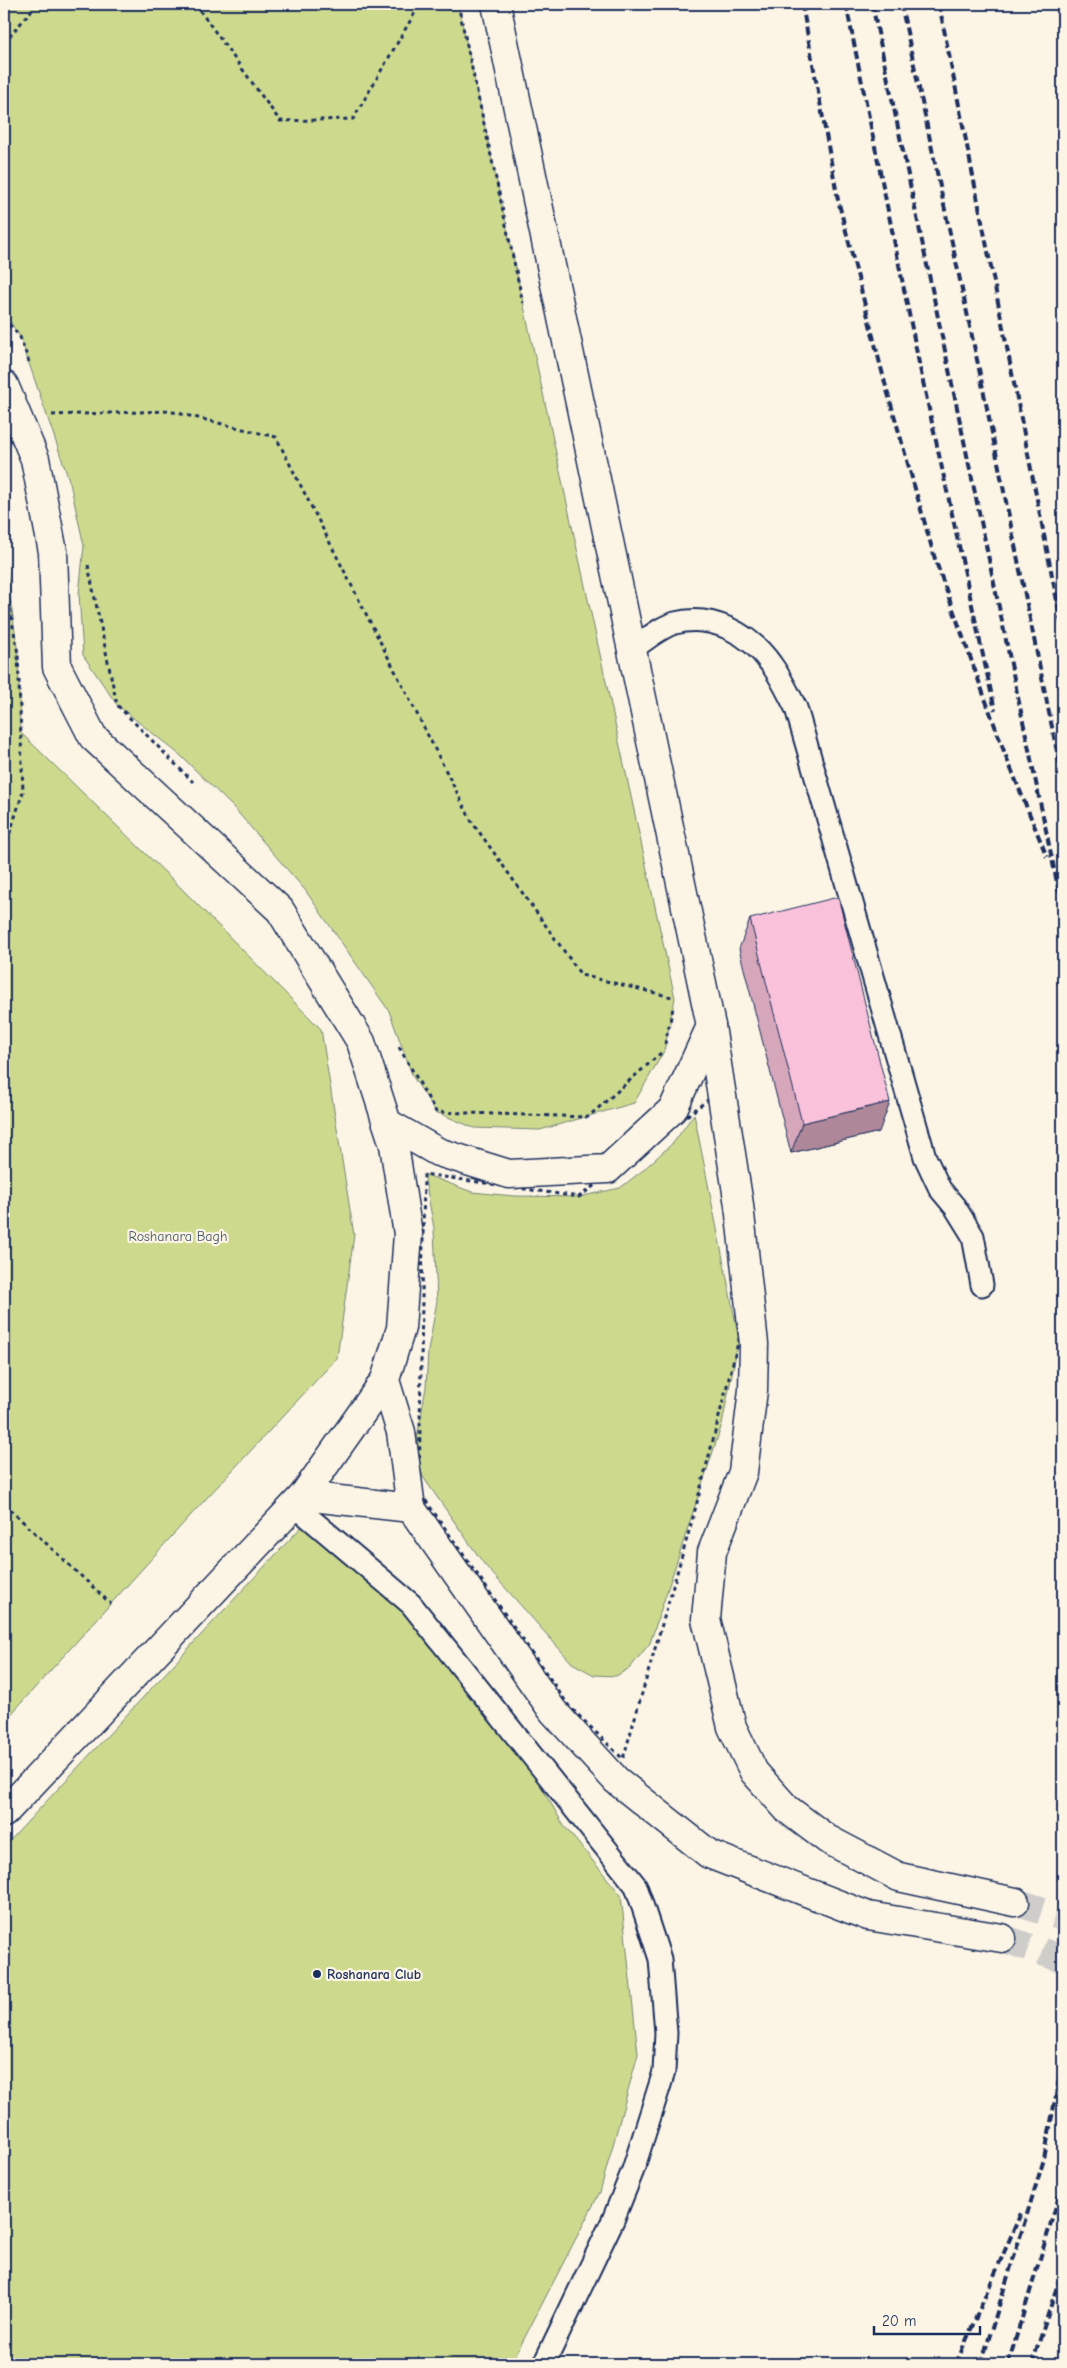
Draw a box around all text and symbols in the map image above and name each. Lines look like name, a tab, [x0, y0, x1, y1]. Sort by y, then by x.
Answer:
park label: Roshanara Bagh	[128, 1228, 228, 1245]
place label: Roshanara Club	[327, 1966, 421, 1983]
marker: Roshanara Club	[311, 1968, 323, 1980]
scale bar	[874, 2303, 981, 2335]
text: 20 m	[882, 2312, 916, 2330]

